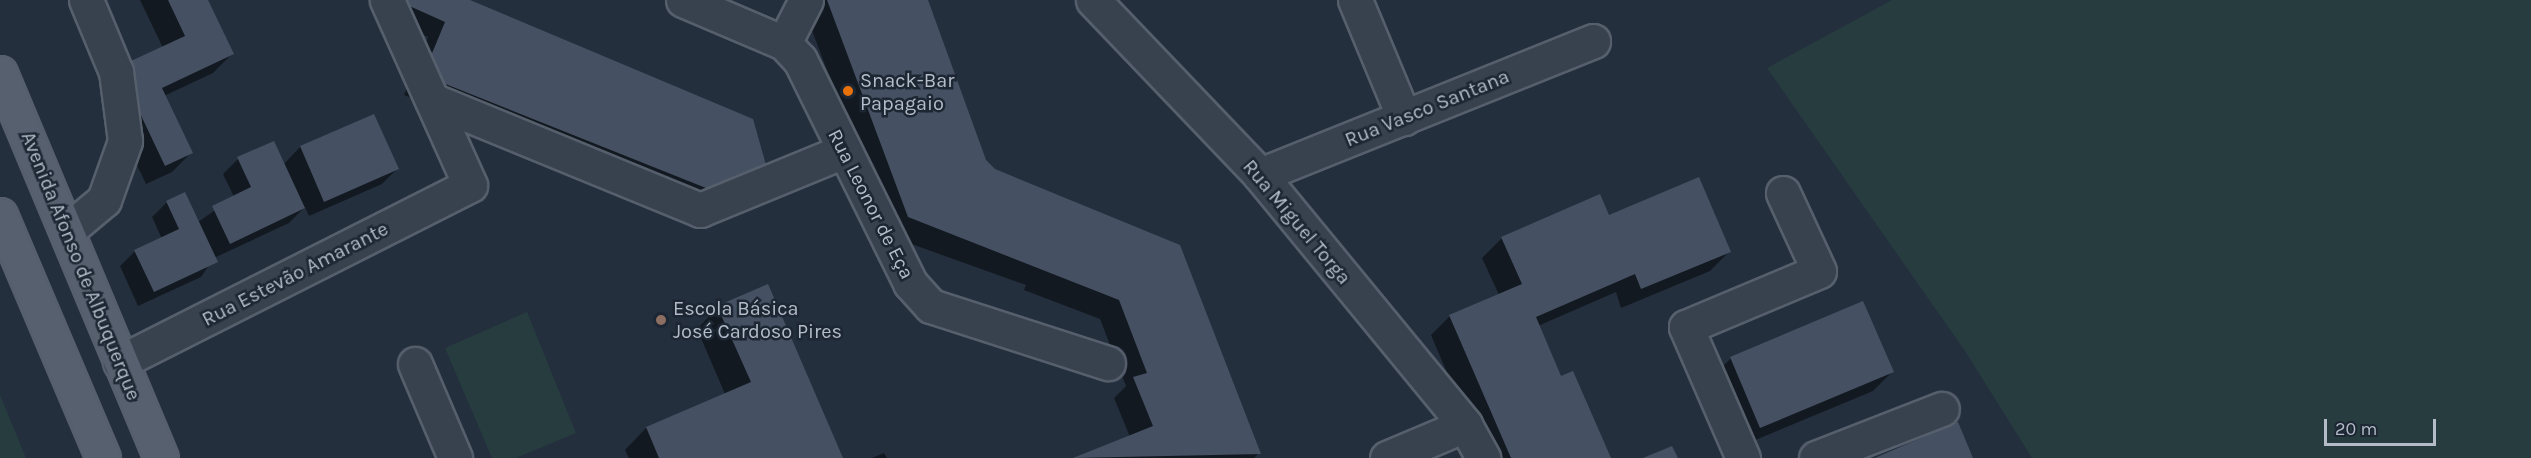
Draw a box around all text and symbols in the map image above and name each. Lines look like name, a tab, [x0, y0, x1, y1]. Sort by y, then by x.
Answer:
street label: Rua Vasco Santana	[1341, 64, 1513, 152]
place label: Snack-Bar Papagaio	[860, 68, 954, 115]
marker: Snack-Bar Papagaio	[841, 84, 855, 98]
street label: Rua Leonor de Eça	[823, 125, 919, 283]
street label: Avenida Afonso de Albuquerque	[16, 128, 146, 404]
street label: Rua Miguel Torga	[1238, 155, 1356, 289]
street label: Rua Estevão Amarante	[198, 217, 392, 331]
place label: Escola Básica José Cardoso Pires	[673, 296, 842, 343]
marker: Escola Básica José Cardoso Pires	[654, 313, 668, 327]
scale bar	[2327, 407, 2440, 445]
text: 20 m	[2335, 418, 2377, 440]

